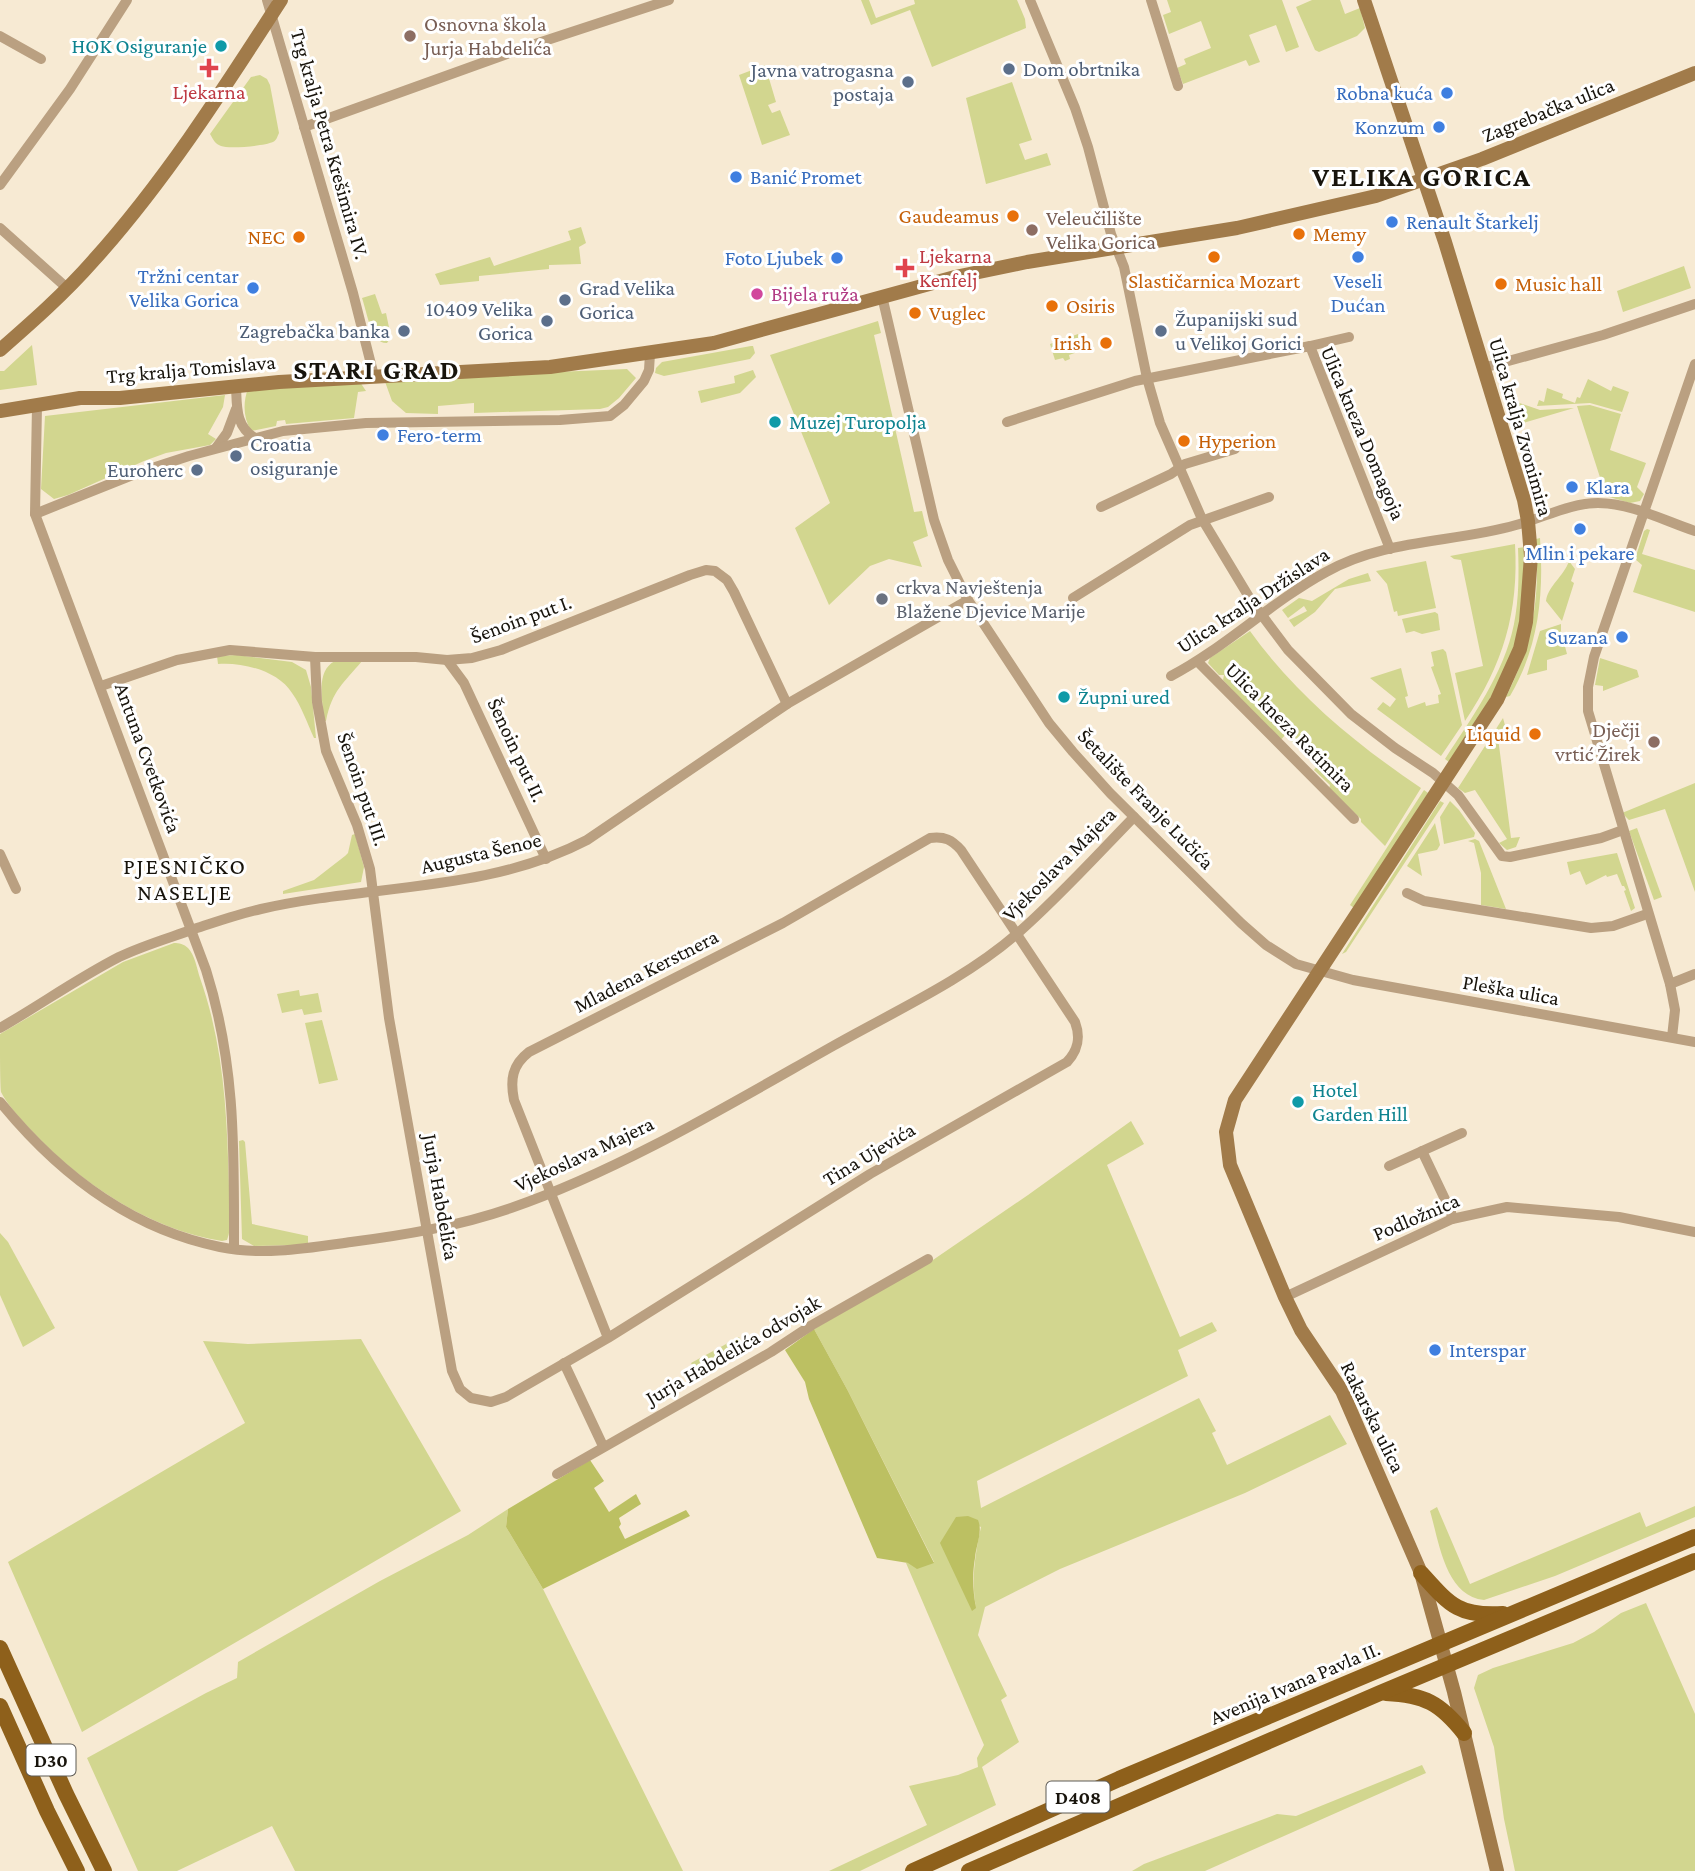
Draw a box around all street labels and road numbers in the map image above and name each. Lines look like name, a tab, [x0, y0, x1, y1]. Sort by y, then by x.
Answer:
street label: Trg kralja Petra Krešimira IV.	[286, 26, 374, 262]
street label: Zagrebačka ulica	[1478, 73, 1618, 147]
street label: Ulica kralja Zvonimira	[1484, 335, 1558, 519]
street label: Ulica kneza Domagoja	[1316, 342, 1411, 524]
street label: Trg kralja Tomislava	[105, 350, 277, 388]
street label: Ulica kralja Držislava	[1172, 542, 1334, 658]
street label: Šenoin put I.	[467, 590, 575, 648]
street label: Ulica kneza Ratimira	[1220, 657, 1360, 797]
street label: Antuna Cvetkovića	[110, 680, 186, 837]
street label: Šenoin put II.	[482, 694, 552, 806]
street label: Šetalište Franje Lučića	[1073, 724, 1219, 874]
street label: Šenoin put III.	[332, 729, 394, 849]
street label: Vjekoslava Majera	[997, 802, 1121, 926]
street label: Augusta Šenoe	[418, 827, 544, 879]
street label: Mladena Kerstnera	[570, 924, 722, 1018]
street label: Pleška ulica	[1461, 970, 1561, 1010]
street label: Vjekoslava Majera	[510, 1111, 658, 1197]
street label: Tina Ujevića	[819, 1117, 920, 1191]
street label: Jurja Habdelića	[418, 1130, 464, 1262]
street label: Podložnica	[1369, 1188, 1463, 1246]
street label: Jurja Habdelića odvojak	[640, 1290, 825, 1411]
street label: Rakarska ulica	[1336, 1358, 1410, 1477]
street label: Avenija Ivana Pavla II.	[1206, 1636, 1384, 1730]
road number: D30	[26, 1744, 76, 1776]
road number: D408	[1046, 1782, 1110, 1812]

